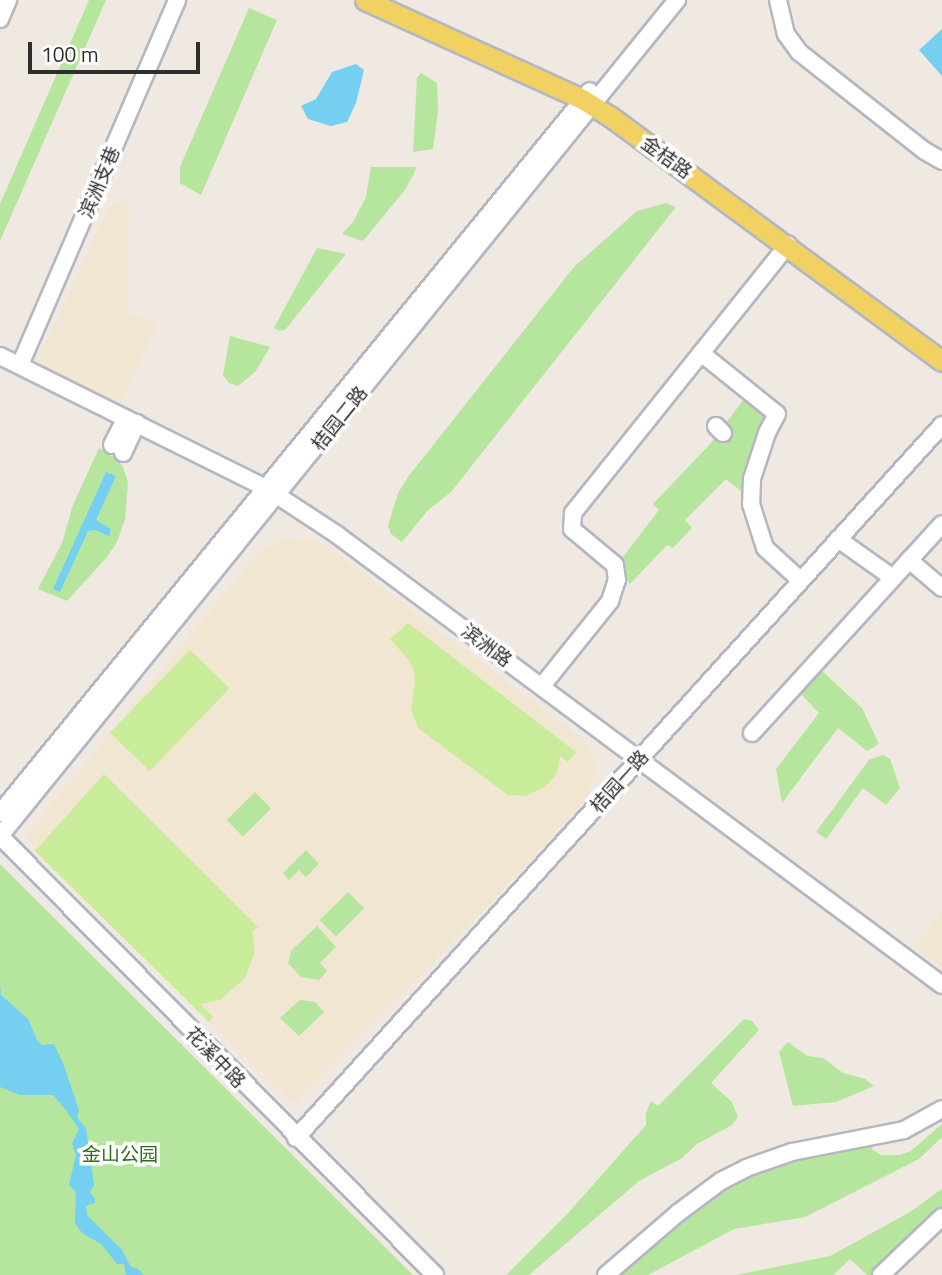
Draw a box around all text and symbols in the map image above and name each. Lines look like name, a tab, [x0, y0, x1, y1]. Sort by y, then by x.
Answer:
scale bar	[32, 28, 203, 72]
text: 100 m	[41, 38, 98, 70]
street label: 金桔路	[637, 131, 697, 183]
street label: 滨洲支巷	[74, 143, 124, 221]
street label: 桔园二路	[306, 381, 372, 455]
street label: 滨洲路	[457, 619, 517, 671]
street label: 桔园一路	[585, 745, 653, 817]
street label: 花溪中路	[181, 1022, 251, 1092]
park label: 金山公园	[82, 1143, 158, 1165]

